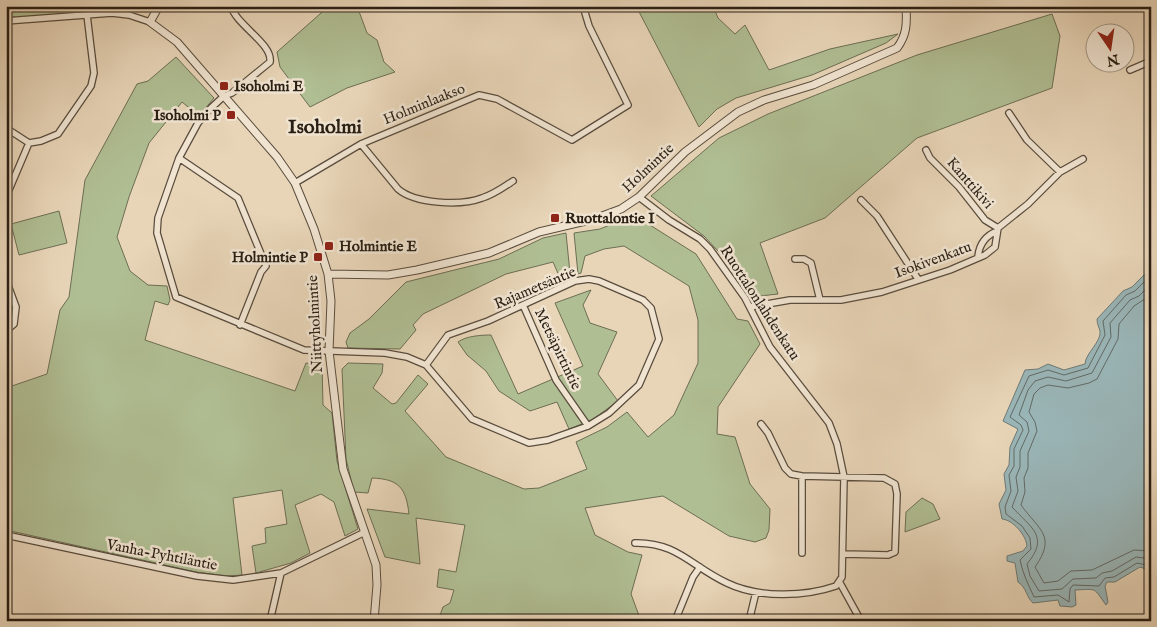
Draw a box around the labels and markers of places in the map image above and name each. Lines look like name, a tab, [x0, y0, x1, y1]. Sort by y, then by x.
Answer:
place label: Isoholmi E	[234, 77, 304, 96]
marker: Isoholmi E	[218, 80, 230, 92]
place label: Isoholmi P	[154, 106, 221, 125]
marker: Isoholmi P	[225, 109, 237, 121]
place label: Ruottalontie I	[565, 209, 655, 228]
marker: Ruottalontie I	[549, 212, 561, 224]
place label: Holmintie E	[339, 237, 418, 256]
marker: Holmintie E	[323, 240, 335, 252]
place label: Holmintie P	[232, 248, 308, 267]
marker: Holmintie P	[312, 251, 324, 263]

